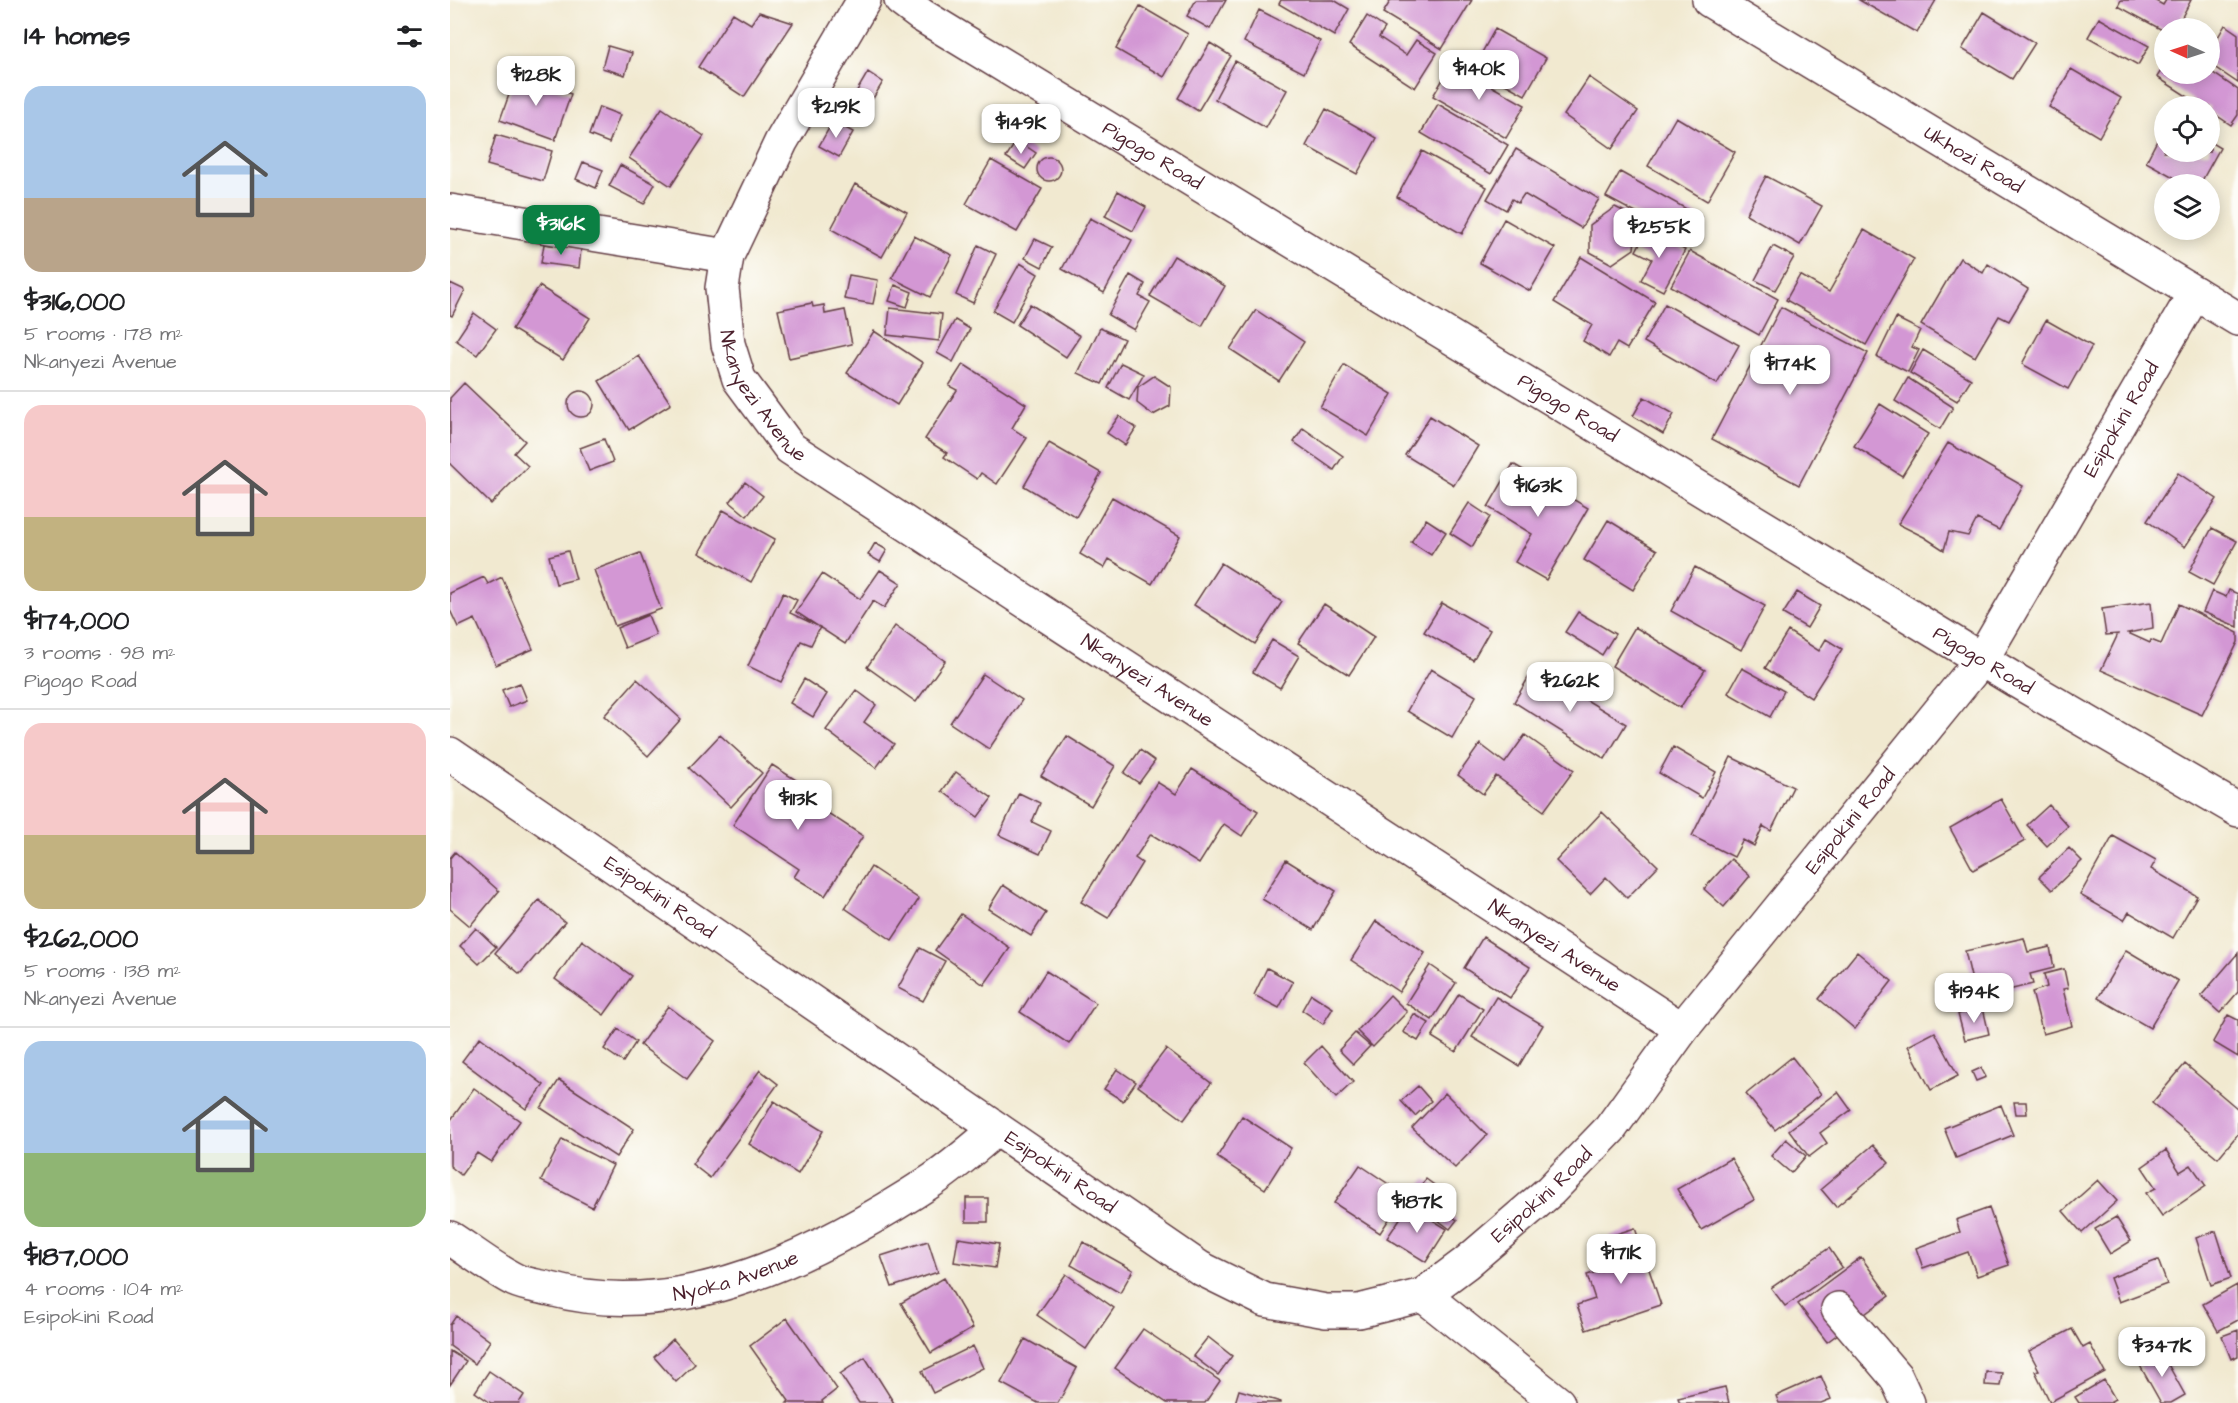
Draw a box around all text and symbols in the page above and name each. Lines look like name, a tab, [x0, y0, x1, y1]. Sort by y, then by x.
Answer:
text: 14 homes	[24, 18, 130, 54]
north arrow	[2154, 18, 2220, 84]
map controls	[2154, 18, 2220, 240]
icon: filters	[393, 20, 426, 53]
pin: $140K	[1437, 50, 1521, 101]
text: $140K	[1453, 55, 1505, 83]
pin: $128K	[494, 56, 578, 107]
text: $128K	[511, 61, 561, 89]
pin: $219K	[794, 88, 878, 139]
text: $219K	[812, 93, 860, 121]
button: locate	[2154, 96, 2220, 162]
pin: $149K	[979, 104, 1063, 155]
text: $149K	[996, 109, 1046, 137]
street label: Pigogo Road	[1097, 114, 1208, 197]
street label: Ukhozi Road	[1919, 119, 2029, 200]
icon: home	[171, 125, 279, 233]
button: layers	[2154, 174, 2220, 240]
pin: $316K	[519, 205, 603, 256]
pin: $255K	[1617, 208, 1701, 259]
text: $316K	[537, 210, 585, 238]
text: $255K	[1627, 213, 1691, 241]
text: $316,000	[24, 284, 125, 320]
text: 5 rooms · 178 m²	[24, 320, 183, 348]
street label: Nkanyezi Avenue	[713, 329, 812, 469]
pin: $174K	[1748, 345, 1832, 396]
text: Nkanyezi Avenue	[24, 348, 177, 376]
text: $174K	[1764, 350, 1816, 378]
street label: Esipokini Road	[2077, 356, 2166, 482]
street label: Pigogo Road	[1512, 367, 1623, 449]
icon: home	[171, 444, 279, 552]
pin: $163K	[1496, 467, 1580, 518]
text: $163K	[1514, 472, 1562, 500]
text: $174,000	[24, 603, 129, 639]
street label: Pigogo Road	[1928, 619, 2039, 702]
street label: Nkanyezi Avenue	[1075, 627, 1219, 734]
text: 3 rooms · 98 m²	[24, 639, 176, 667]
pin: $262K	[1528, 662, 1612, 713]
text: Pigogo Road	[24, 667, 137, 695]
text: $262K	[1541, 667, 1599, 695]
icon: home	[171, 762, 279, 870]
street label: Esipokini Road	[1799, 762, 1902, 880]
pin: $113K	[756, 780, 840, 831]
text: $113K	[779, 785, 817, 813]
street label: Esipokini Road	[598, 849, 721, 946]
street label: Nkanyezi Avenue	[1483, 892, 1626, 999]
text: $262,000	[24, 921, 138, 957]
text: 5 rooms · 138 m²	[24, 957, 181, 985]
pin: $194K	[1932, 973, 2016, 1024]
text: $194K	[1949, 978, 1999, 1006]
text: Nkanyezi Avenue	[24, 985, 177, 1013]
icon: home	[171, 1080, 279, 1188]
street label: Esipokini Road	[999, 1124, 1122, 1221]
street label: Esipokini Road	[1485, 1141, 1599, 1250]
pin: $187K	[1375, 1183, 1459, 1234]
text: $187K	[1391, 1188, 1443, 1216]
pin: $171K	[1579, 1234, 1663, 1285]
text: $187,000	[24, 1239, 128, 1275]
text: $171K	[1601, 1239, 1641, 1267]
street label: Nyoka Avenue	[671, 1244, 803, 1309]
text: 4 rooms · 104 m²	[24, 1275, 183, 1303]
text: Esipokini Road	[24, 1303, 154, 1331]
pin: $347K	[2120, 1327, 2204, 1378]
text: $347K	[2132, 1332, 2192, 1360]

